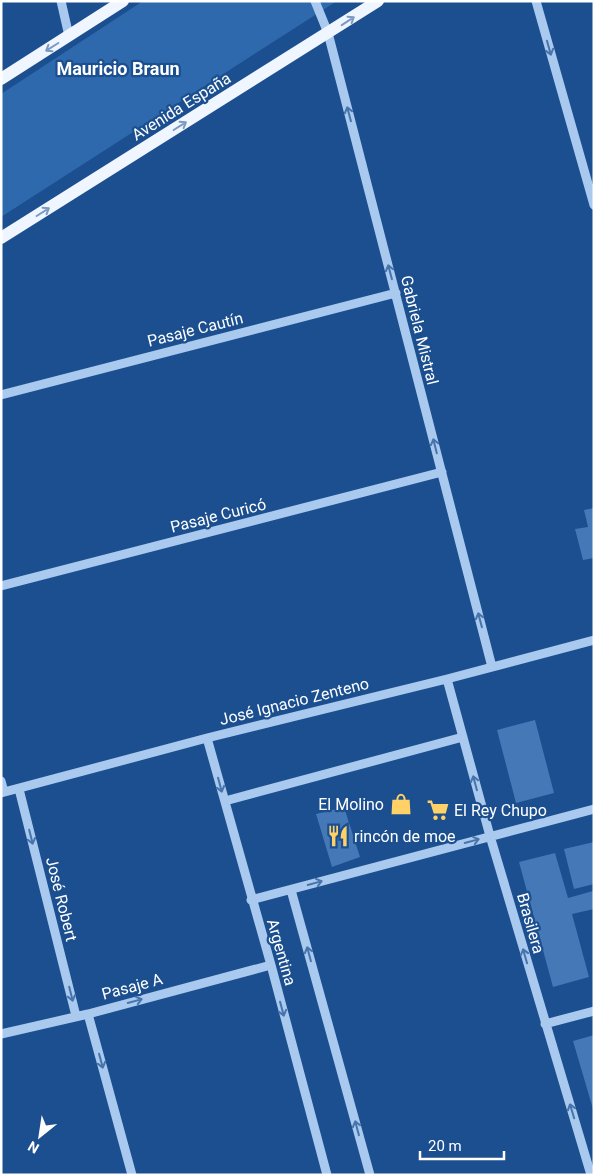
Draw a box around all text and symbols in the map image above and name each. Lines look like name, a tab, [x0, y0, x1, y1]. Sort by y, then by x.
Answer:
one-way arrow	[340, 16, 354, 26]
one-way arrow	[545, 40, 555, 56]
one-way arrow	[46, 42, 60, 52]
district label: Mauricio Braun	[56, 58, 180, 79]
street label: Avenida España	[128, 68, 234, 144]
one-way arrow	[344, 107, 353, 123]
one-way arrow	[173, 121, 187, 131]
one-way arrow	[35, 207, 49, 217]
one-way arrow	[385, 264, 394, 280]
street label: Gabriela Mistral	[397, 273, 442, 387]
street label: Pasaje Cautín	[145, 308, 245, 351]
one-way arrow	[430, 438, 439, 454]
street label: Pasaje Curicó	[168, 494, 268, 537]
one-way arrow	[475, 613, 484, 629]
street label: José Ignacio Zenteno	[217, 674, 371, 729]
one-way arrow	[470, 775, 480, 791]
one-way arrow	[216, 776, 225, 792]
shop icon: El Molino	[388, 791, 414, 817]
place label: El Molino	[318, 795, 384, 814]
supermarket icon: El Rey Chupo	[425, 797, 451, 823]
place label: El Rey Chupo	[454, 801, 547, 820]
restaurant icon: rincón de moe	[325, 823, 351, 849]
place label: rincón de moe	[354, 827, 456, 846]
one-way arrow	[26, 828, 36, 844]
one-way arrow	[464, 836, 480, 845]
street label: José Robert	[42, 855, 81, 943]
one-way arrow	[307, 878, 323, 887]
street label: Brasilera	[513, 891, 548, 956]
street label: Argentina	[263, 917, 300, 988]
one-way arrow	[304, 947, 314, 963]
one-way arrow	[520, 948, 529, 964]
street label: Pasaje A	[100, 969, 165, 1004]
one-way arrow	[67, 986, 76, 1002]
one-way arrow	[126, 996, 142, 1006]
one-way arrow	[278, 1000, 288, 1016]
one-way arrow	[96, 1052, 106, 1068]
one-way arrow	[566, 1104, 576, 1120]
north arrow	[15, 1111, 65, 1161]
one-way arrow	[352, 1120, 362, 1136]
scale bar	[420, 1128, 504, 1160]
text: 20 m	[428, 1137, 462, 1155]
text: N	[25, 1138, 42, 1157]

